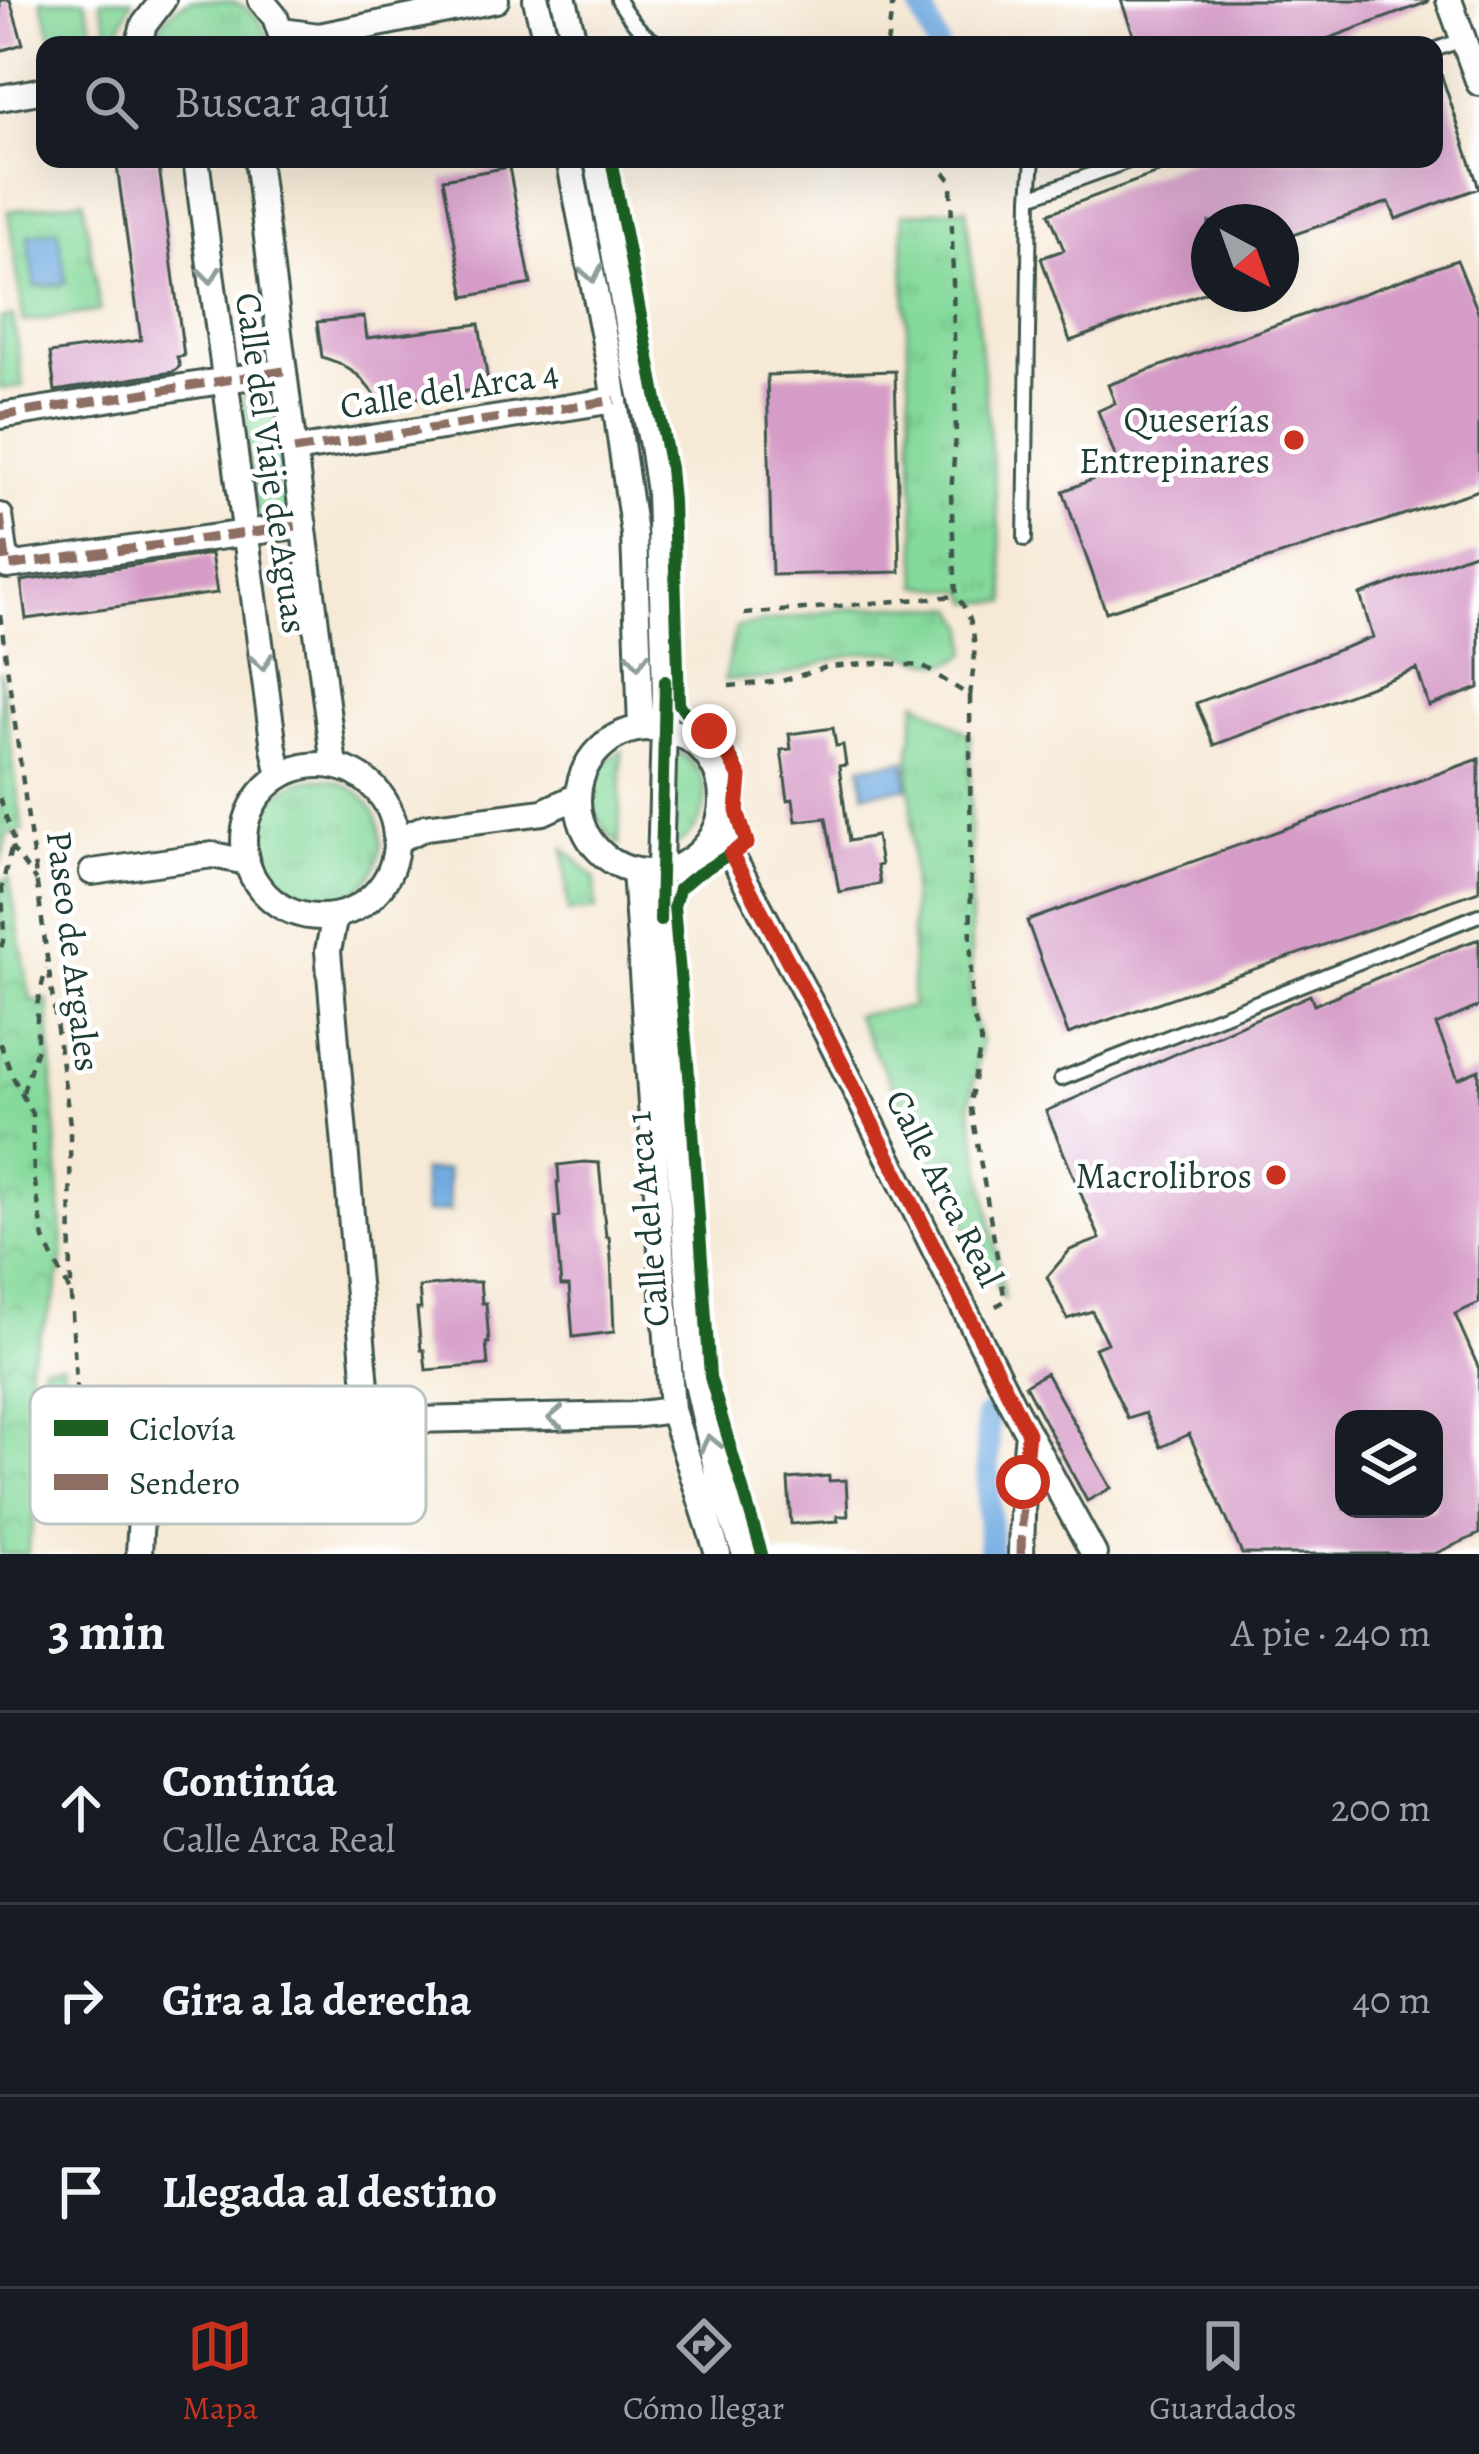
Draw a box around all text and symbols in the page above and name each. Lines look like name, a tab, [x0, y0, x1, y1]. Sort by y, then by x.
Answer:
search box	[36, 36, 1443, 168]
icon: search	[78, 69, 144, 135]
text: Buscar aquí	[174, 71, 390, 133]
north arrow	[1191, 204, 1299, 312]
one-way arrow	[578, 263, 604, 283]
one-way arrow	[197, 265, 223, 285]
street label: Calle del Viaje de Aguas	[224, 289, 320, 637]
street label: Calle del Arca 4	[336, 348, 562, 430]
place label: Queserías Entrepinares	[1079, 395, 1270, 485]
marker: Queserías Entrepinares	[1281, 427, 1307, 453]
one-way arrow	[625, 651, 651, 670]
one-way arrow	[248, 652, 274, 671]
route end	[682, 704, 736, 758]
street label: Paseo de Argales	[35, 828, 113, 1074]
street label: Calle Arca Real	[874, 1081, 1016, 1295]
street label: Calle del Arca 1	[613, 1109, 681, 1329]
place label: Macrolibros	[1075, 1151, 1252, 1200]
marker: Macrolibros	[1263, 1162, 1289, 1188]
legend	[30, 1386, 426, 1524]
one-way arrow	[546, 1404, 565, 1430]
text: Ciclovía	[129, 1406, 236, 1451]
map controls	[1335, 1410, 1443, 1518]
button: layers	[1335, 1410, 1443, 1518]
one-way arrow	[699, 1433, 724, 1453]
route start	[996, 1455, 1050, 1509]
text: Sendero	[129, 1460, 240, 1505]
text: 3 min	[48, 1597, 165, 1667]
text: A pie · 240 m	[1231, 1606, 1431, 1659]
text: Continúa	[162, 1750, 337, 1812]
icon: ahead	[48, 1775, 114, 1841]
text: 200 m	[1331, 1781, 1431, 1834]
text: Calle Arca Real	[162, 1812, 395, 1865]
icon: right	[48, 1967, 114, 2033]
text: Gira a la derecha	[162, 1969, 471, 2031]
text: 40 m	[1352, 1973, 1431, 2026]
icon: arrive	[48, 2159, 114, 2225]
text: Llegada al destino	[162, 2161, 497, 2223]
tab: Mapa	[182, 2313, 258, 2430]
tab: Cómo llegar	[623, 2313, 784, 2430]
tab: Guardados	[1149, 2313, 1297, 2430]

